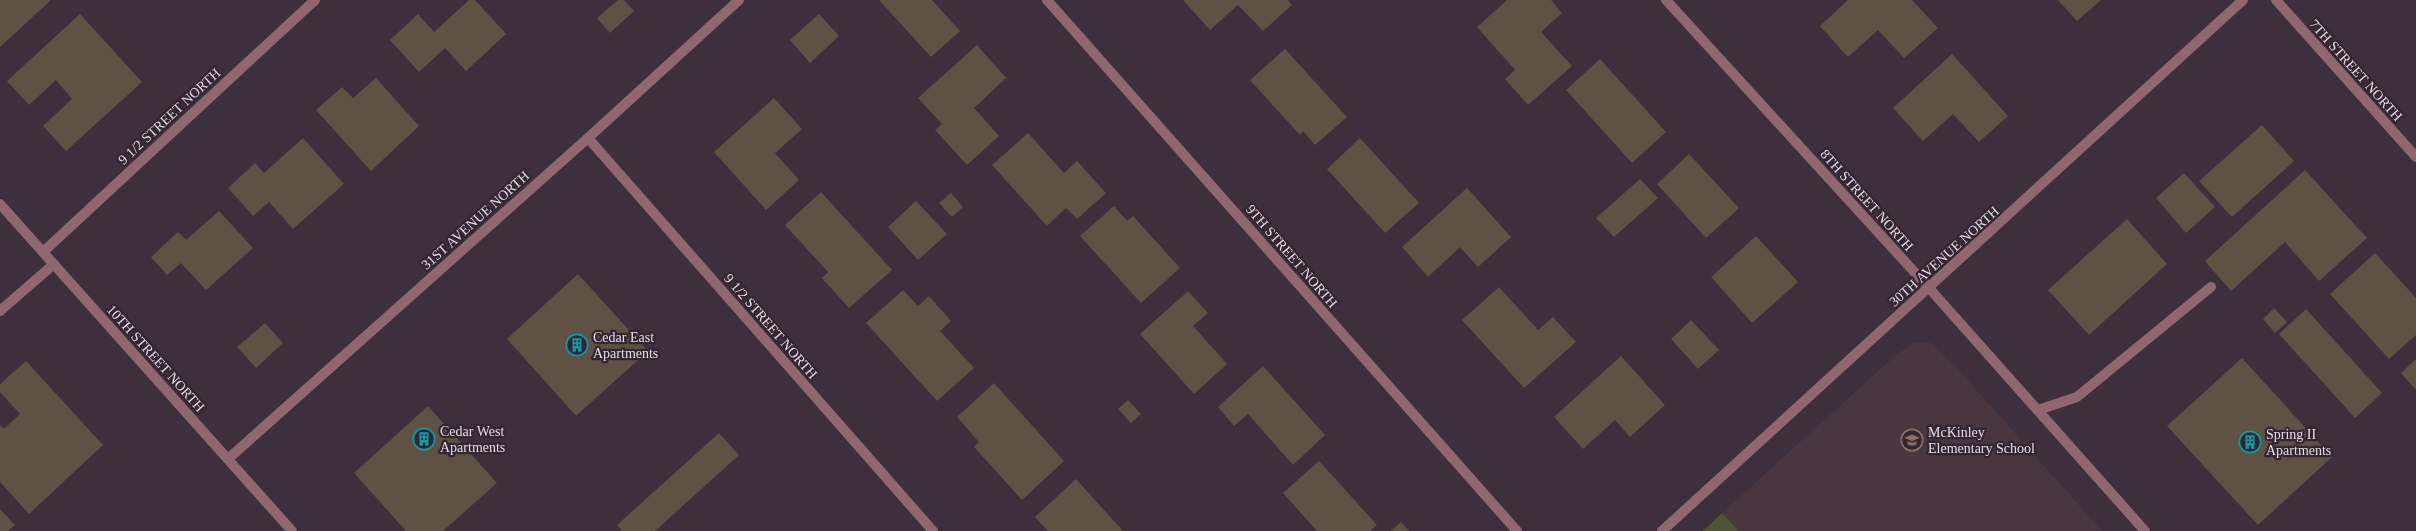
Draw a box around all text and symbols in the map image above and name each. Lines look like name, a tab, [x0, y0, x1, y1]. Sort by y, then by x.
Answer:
street label: 7TH STREET NORTH	[2306, 17, 2405, 124]
street label: 9 1/2 STREET NORTH	[115, 65, 223, 167]
street label: 8TH STREET NORTH	[1817, 147, 1916, 254]
street label: 31ST AVENUE NORTH	[419, 168, 532, 273]
street label: 9TH STREET NORTH	[1243, 202, 1340, 311]
street label: 30TH AVENUE NORTH	[1887, 203, 2002, 309]
street label: 9 1/2 STREET NORTH	[721, 271, 820, 382]
street label: 10TH STREET NORTH	[104, 302, 207, 415]
place label: Cedar East Apartments	[593, 330, 658, 361]
building icon: Cedar East Apartments	[565, 333, 589, 357]
place label: Cedar West Apartments	[440, 424, 505, 455]
place label: McKinley Elementary School	[1928, 425, 2035, 456]
building icon: Cedar West Apartments	[412, 427, 436, 451]
place label: Spring II Apartments	[2266, 427, 2331, 458]
school or university icon: McKinley Elementary School	[1900, 428, 1924, 452]
building icon: Spring II Apartments	[2238, 430, 2262, 454]

